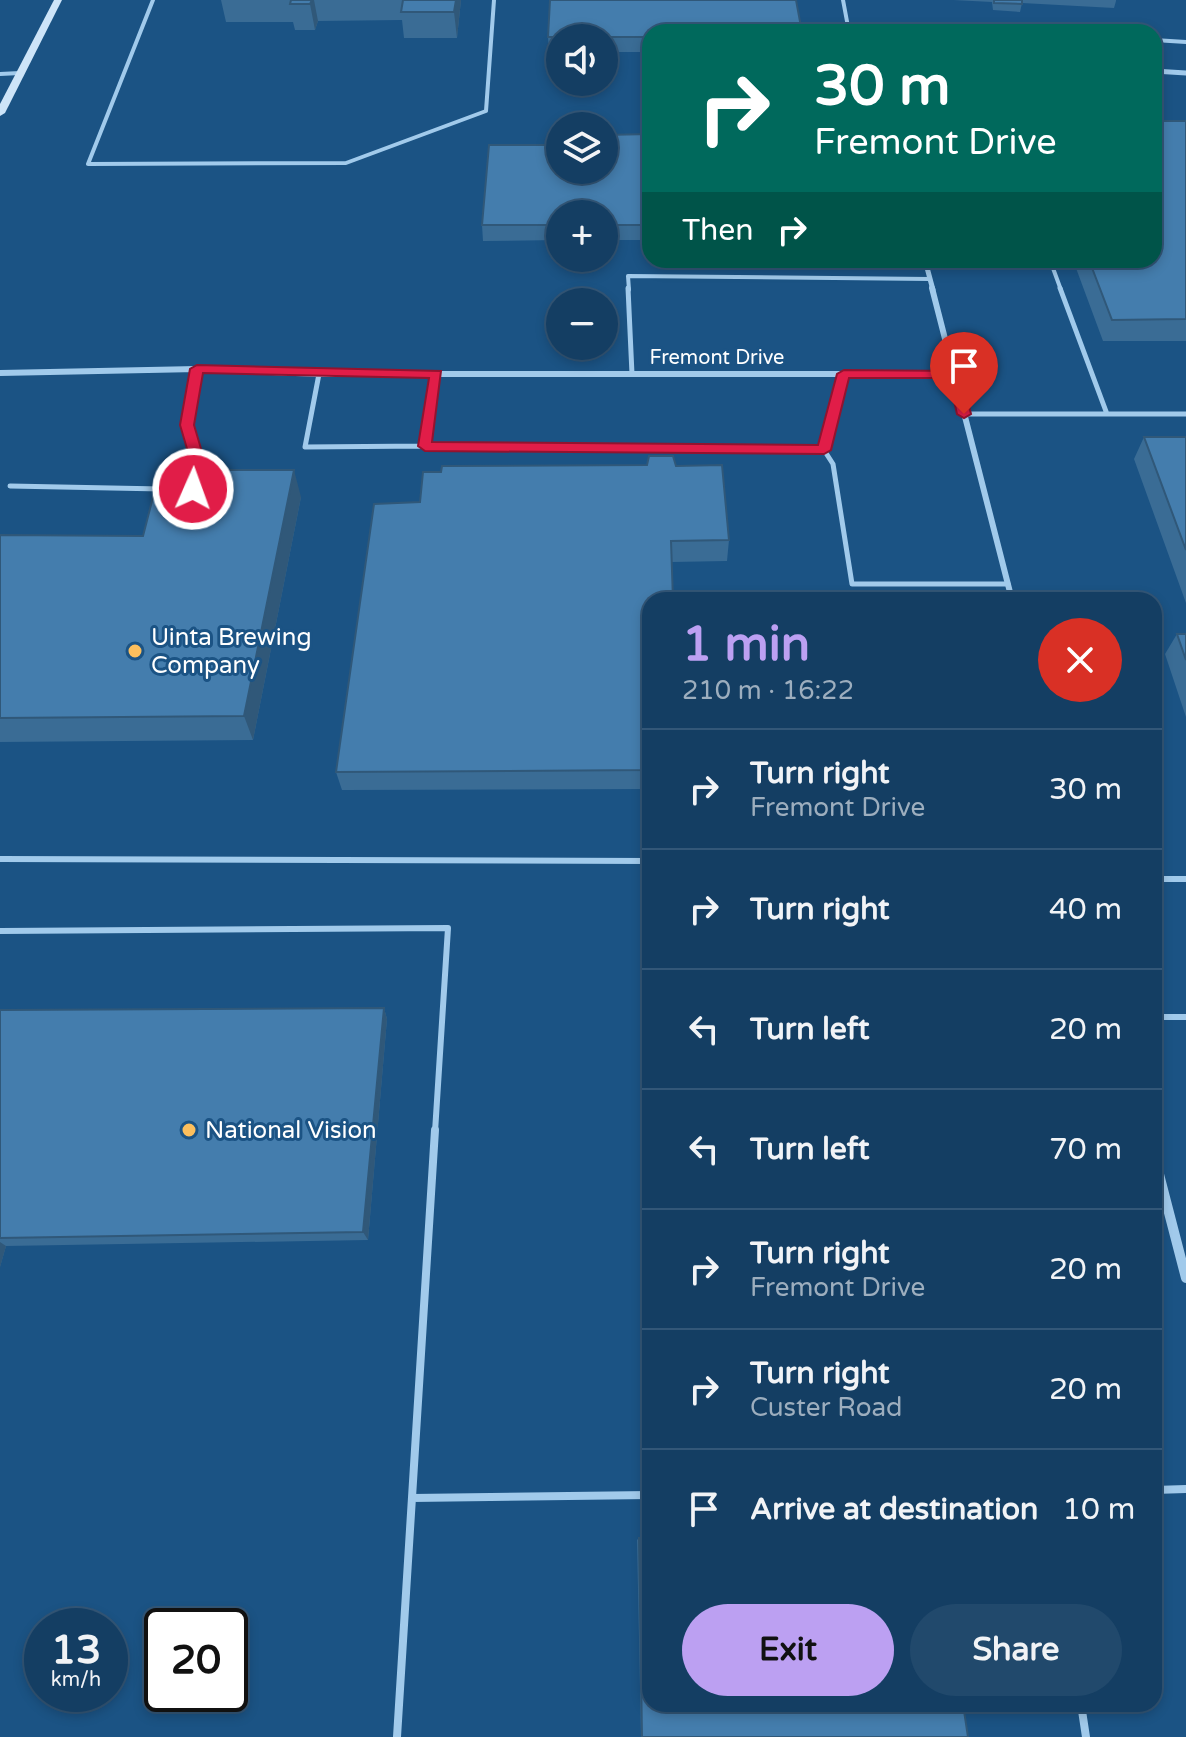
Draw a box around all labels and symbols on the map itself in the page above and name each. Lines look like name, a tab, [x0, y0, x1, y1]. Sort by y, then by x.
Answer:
pin	[930, 332, 998, 414]
street label: Fremont Drive	[650, 346, 784, 370]
position arrow	[151, 447, 235, 531]
place label: Uinta Brewing Company	[151, 623, 312, 680]
marker: Uinta Brewing Company	[126, 642, 144, 660]
place label: National Vision	[205, 1116, 377, 1145]
marker: National Vision	[180, 1121, 198, 1139]
speed limit sign: 20	[144, 1608, 248, 1712]

